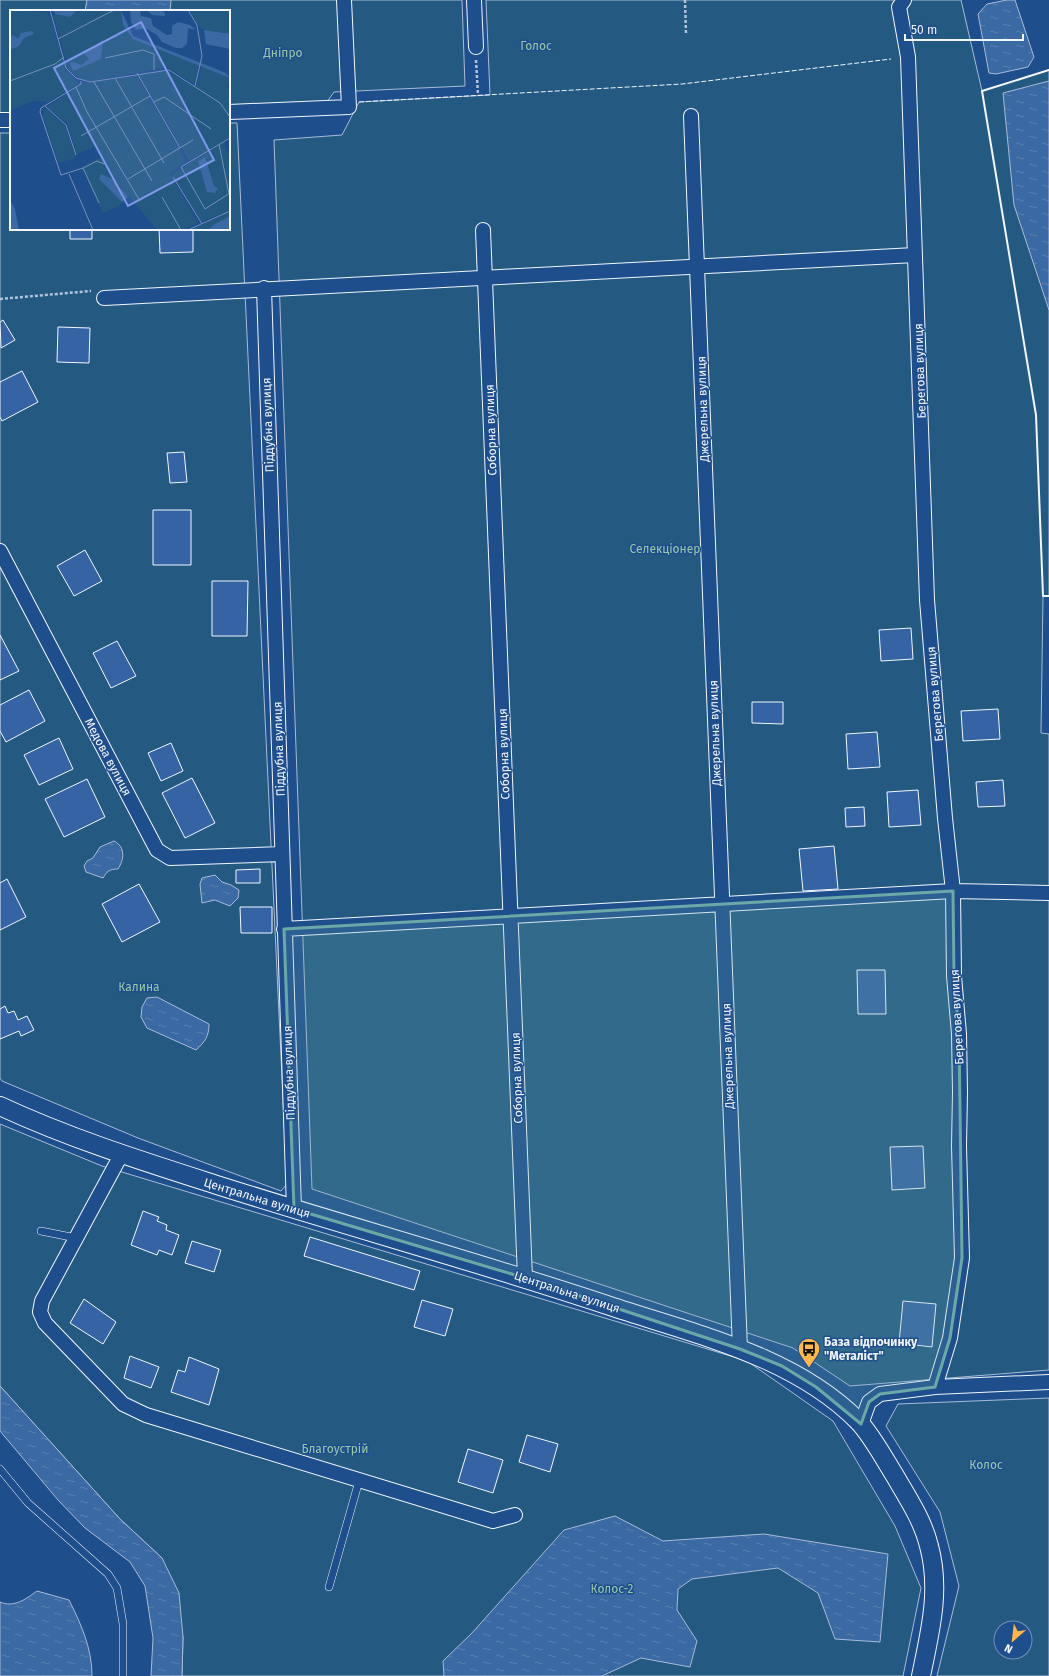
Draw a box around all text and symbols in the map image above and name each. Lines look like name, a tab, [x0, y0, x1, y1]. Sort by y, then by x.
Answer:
inset map	[10, 10, 230, 230]
scale bar	[905, 16, 1023, 42]
text: 50 m	[911, 23, 937, 37]
park label: Голос	[520, 39, 552, 53]
park label: Дніпро	[262, 46, 303, 60]
street label: Берегова вулиця	[911, 323, 929, 419]
street label: Джерельна вулиця	[694, 356, 712, 463]
street label: Піддубна вулиця	[259, 377, 277, 473]
street label: Соборна вулиця	[482, 384, 500, 476]
park label: Селекціонер	[630, 542, 700, 556]
street label: Берегова вулиця	[924, 646, 946, 742]
street label: Джерельна вулиця	[706, 680, 724, 787]
street label: Піддубна вулиця	[270, 701, 288, 797]
street label: Соборна вулиця	[495, 708, 513, 800]
street label: Медова вулиця	[82, 716, 134, 798]
street label: Берегова вулиця	[948, 969, 966, 1065]
park label: Калина	[118, 980, 160, 994]
street label: Джерельна вулиця	[719, 1003, 737, 1110]
street label: Піддубна вулиця	[280, 1025, 298, 1121]
street label: Соборна вулиця	[508, 1032, 526, 1124]
street label: Центральна вулиця	[202, 1175, 312, 1221]
street label: Центральна вулиця	[512, 1268, 622, 1316]
place label: База відпочинку "Металіст"	[824, 1335, 918, 1363]
bus stop icon: База відпочинку "Металіст"	[796, 1336, 822, 1369]
park label: Благоустрій	[302, 1442, 368, 1456]
park label: Колос	[969, 1458, 1003, 1472]
park label: Колос-2	[591, 1582, 634, 1596]
north arrow	[993, 1620, 1033, 1660]
text: N	[1002, 1641, 1015, 1656]

